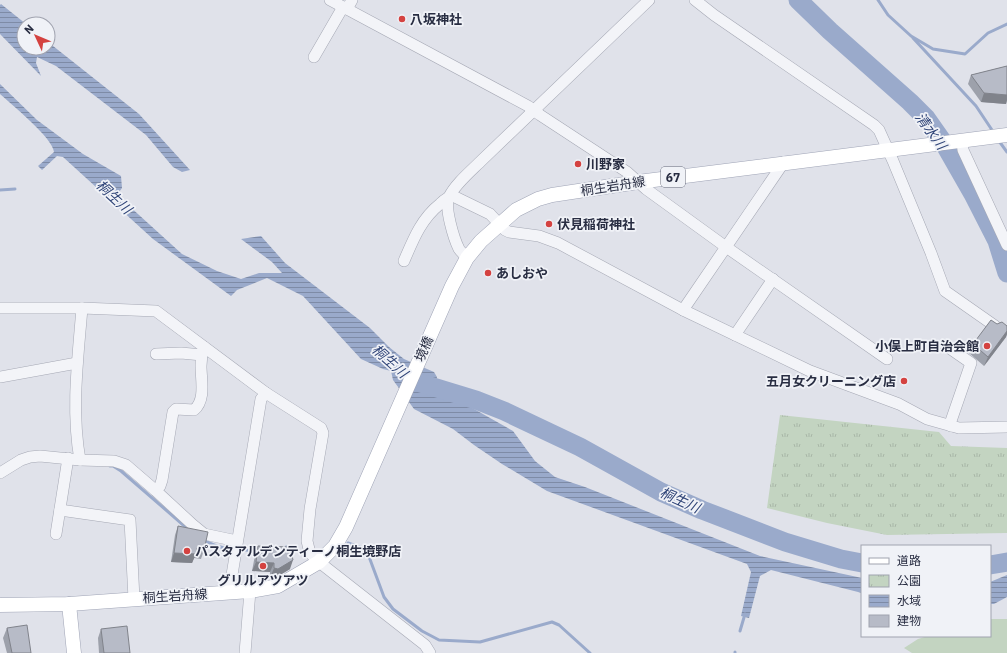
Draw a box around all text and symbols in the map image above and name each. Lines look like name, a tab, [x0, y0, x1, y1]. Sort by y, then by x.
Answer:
place label: 八坂神社	[410, 11, 462, 28]
marker: 八坂神社	[397, 14, 407, 24]
north arrow	[16, 16, 56, 56]
text: N	[21, 21, 37, 37]
water label: 清水川	[911, 109, 952, 155]
place label: 川野家	[586, 156, 625, 173]
marker: 川野家	[573, 159, 583, 169]
road number: 67	[661, 167, 685, 187]
street label: 桐生岩舟線	[580, 173, 646, 199]
water label: 桐生川	[93, 176, 137, 219]
place label: 伏見稲荷神社	[557, 216, 635, 233]
marker: 伏見稲荷神社	[544, 219, 554, 229]
place label: あしおや	[496, 265, 548, 282]
marker: あしおや	[483, 268, 493, 278]
street label: 境橋	[411, 334, 437, 364]
place label: 小俣上町自治会館	[875, 338, 979, 355]
water label: 桐生川	[368, 340, 413, 383]
marker: 小俣上町自治会館	[982, 341, 992, 351]
place label: 五月女クリーニング店	[766, 373, 896, 390]
marker: 五月女クリーニング店	[899, 376, 909, 386]
water label: 桐生川	[657, 483, 705, 518]
place label: パスタアルデンティーノ桐生境野店	[195, 543, 401, 560]
legend	[861, 545, 991, 637]
marker: パスタアルデンティーノ桐生境野店	[182, 546, 192, 556]
text: 道路	[897, 553, 921, 568]
marker: グリルアツアツ	[258, 561, 268, 571]
place label: グリルアツアツ	[217, 572, 309, 589]
text: 公園	[897, 573, 921, 588]
street label: 桐生岩舟線	[142, 585, 208, 607]
text: 水域	[897, 593, 921, 608]
text: 建物	[897, 613, 921, 628]

